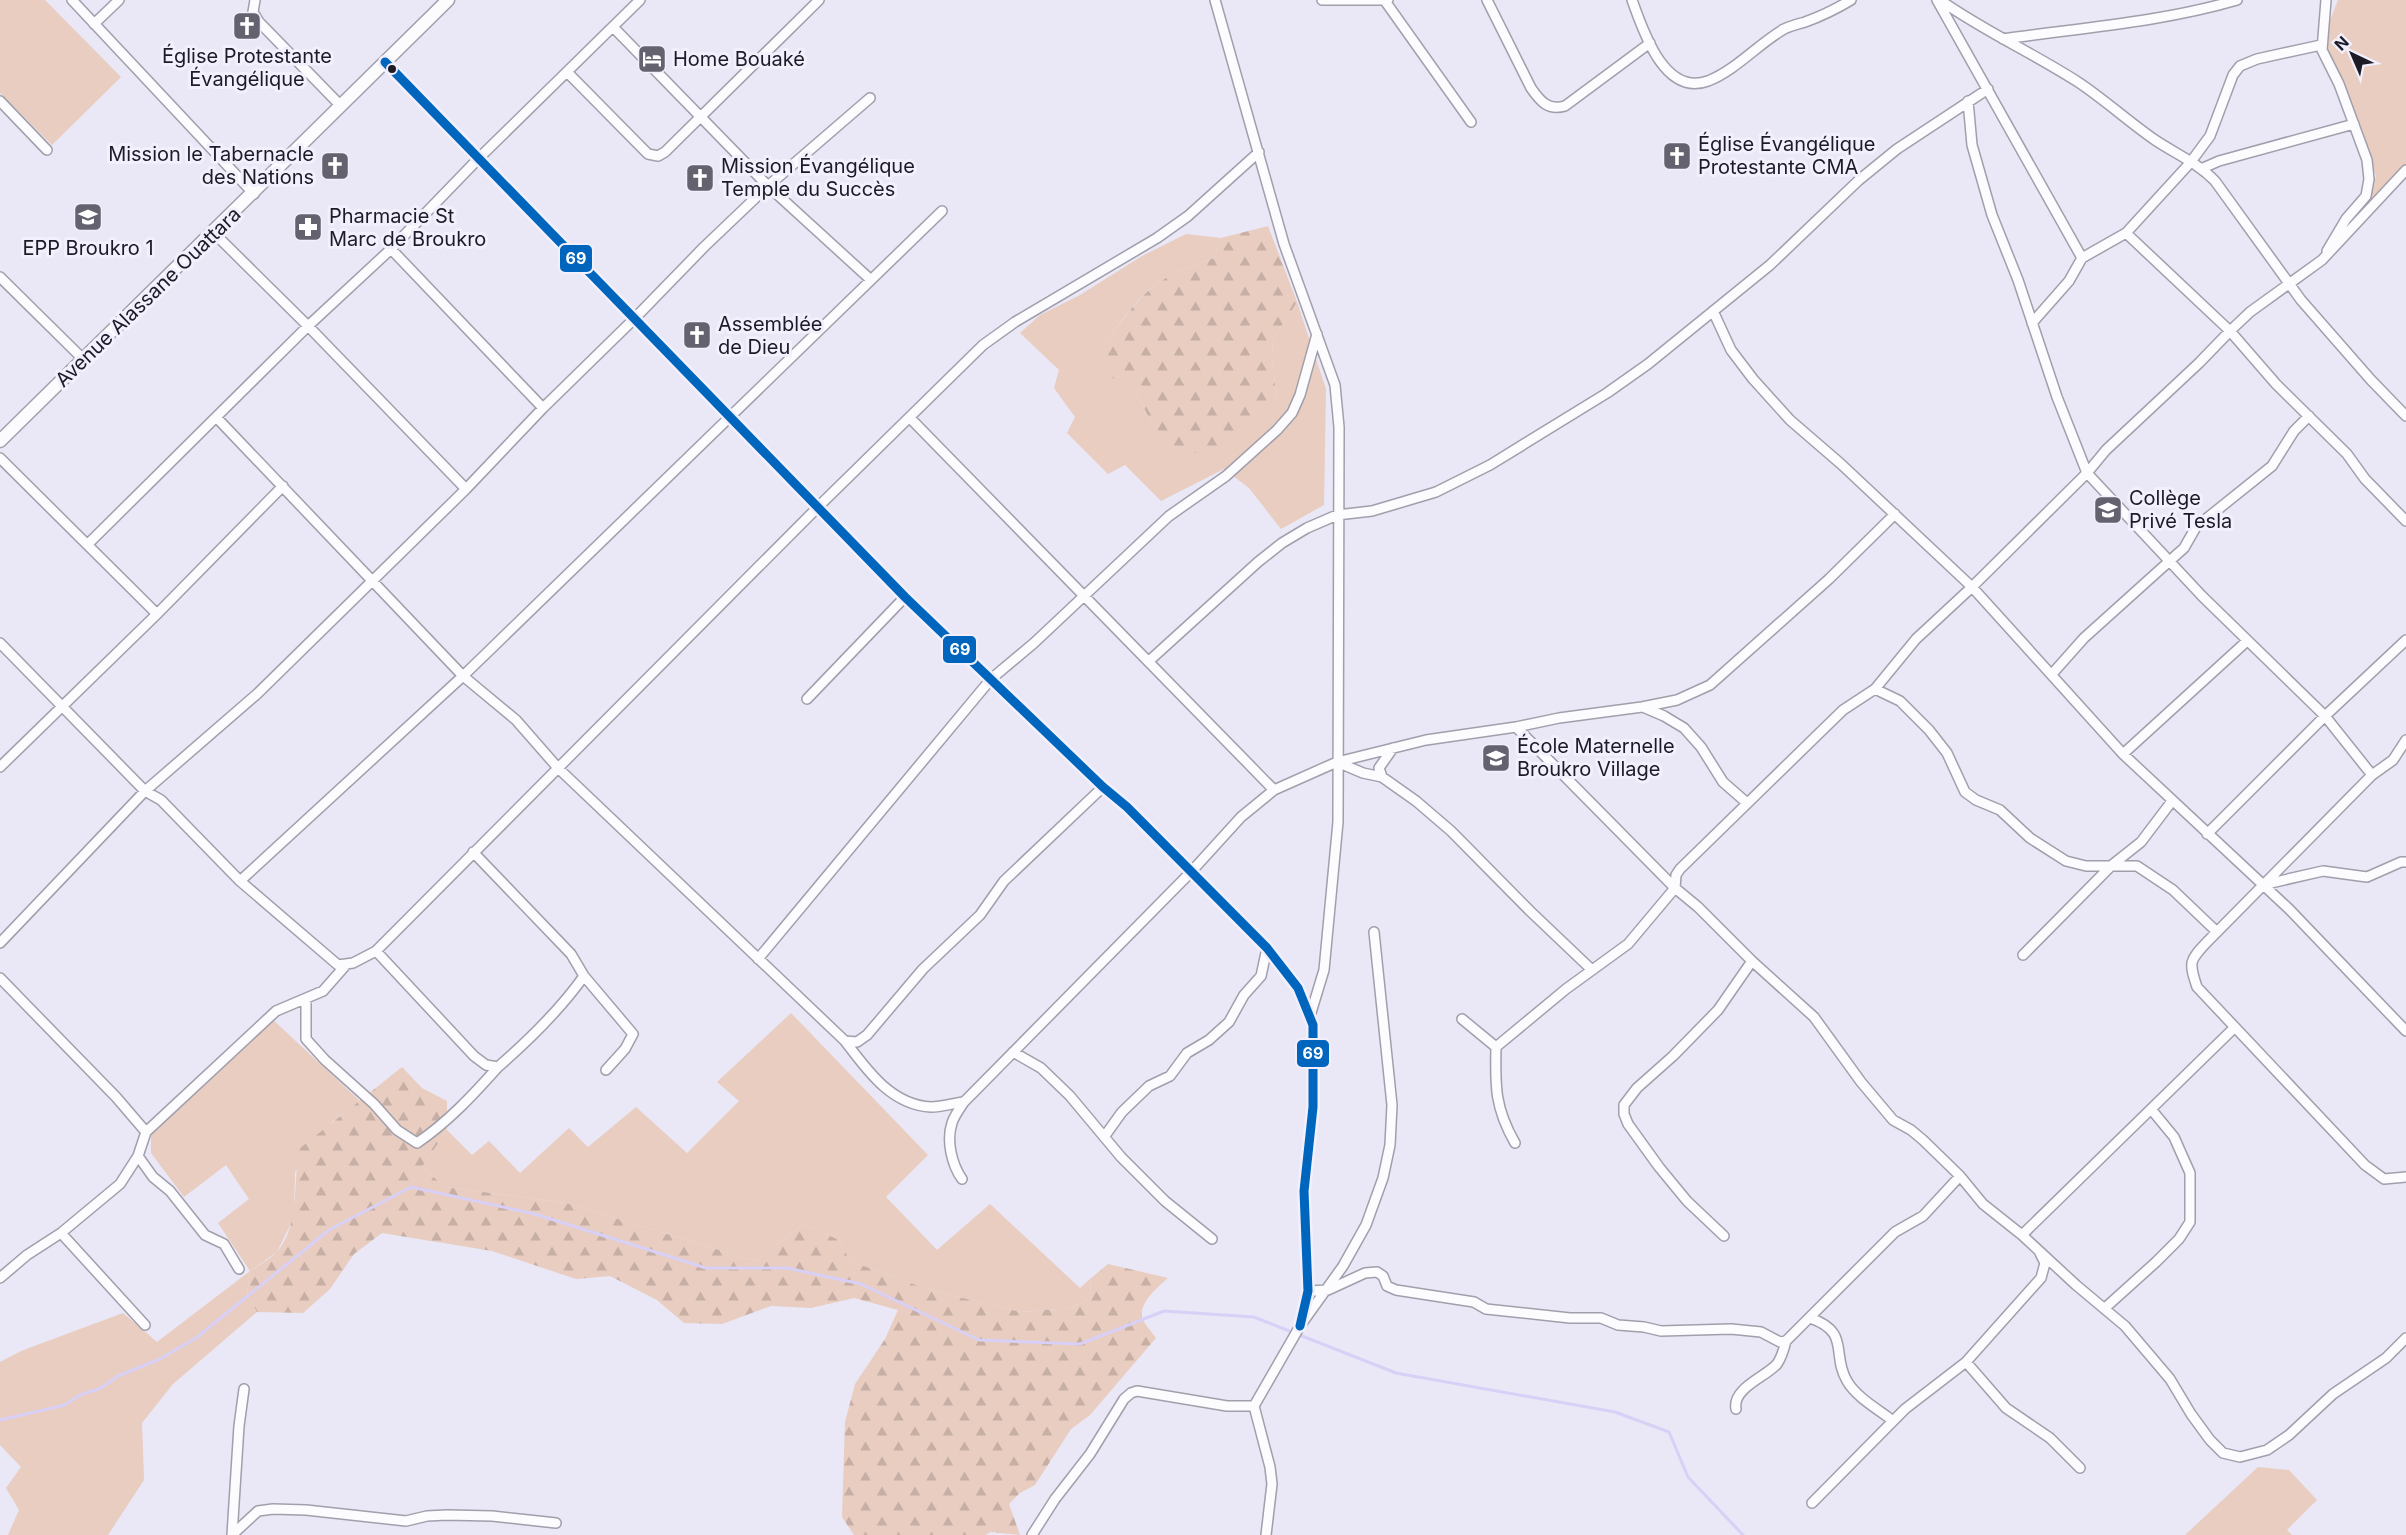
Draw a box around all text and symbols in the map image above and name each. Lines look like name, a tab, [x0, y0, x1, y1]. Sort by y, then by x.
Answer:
church icon: Église Protestante Évangélique	[231, 10, 263, 42]
north arrow	[2322, 24, 2382, 84]
text: N	[2330, 32, 2353, 55]
place label: Église Protestante Évangélique	[162, 43, 332, 91]
hotel icon: Home Bouaké	[636, 43, 668, 75]
place label: Home Bouaké	[673, 47, 805, 71]
unlabelled marker	[386, 63, 398, 75]
place label: Église Évangélique Protestante CMA	[1698, 131, 1875, 179]
church icon: Église Évangélique Protestante CMA	[1661, 140, 1693, 172]
place label: Mission le Tabernacle des Nations	[108, 142, 314, 189]
church icon: Mission le Tabernacle des Nations	[319, 150, 351, 182]
place label: Mission Évangélique Temple du Succès	[721, 153, 915, 201]
church icon: Mission Évangélique Temple du Succès	[684, 162, 716, 194]
school or university icon: EPP Broukro 1	[72, 201, 104, 233]
street label: Avenue Alassane Ouattara	[50, 202, 246, 392]
place label: Pharmacie St Marc de Broukro	[329, 204, 486, 251]
pharmacy icon: Pharmacie St Marc de Broukro	[292, 211, 324, 243]
place label: EPP Broukro 1	[22, 236, 154, 260]
line badge: 69	[559, 244, 593, 273]
text: 69	[566, 248, 586, 268]
place label: Assemblée de Dieu	[718, 312, 823, 359]
church icon: Assemblée de Dieu	[681, 319, 713, 351]
place label: Collège Privé Tesla	[2129, 486, 2232, 533]
school or university icon: Collège Privé Tesla	[2092, 494, 2124, 526]
line badge: 69	[942, 635, 977, 664]
text: 69	[950, 639, 970, 659]
place label: École Maternelle Broukro Village	[1517, 733, 1675, 781]
school or university icon: École Maternelle Broukro Village	[1480, 742, 1512, 774]
line badge: 69	[1296, 1039, 1330, 1068]
text: 69	[1303, 1043, 1323, 1063]

